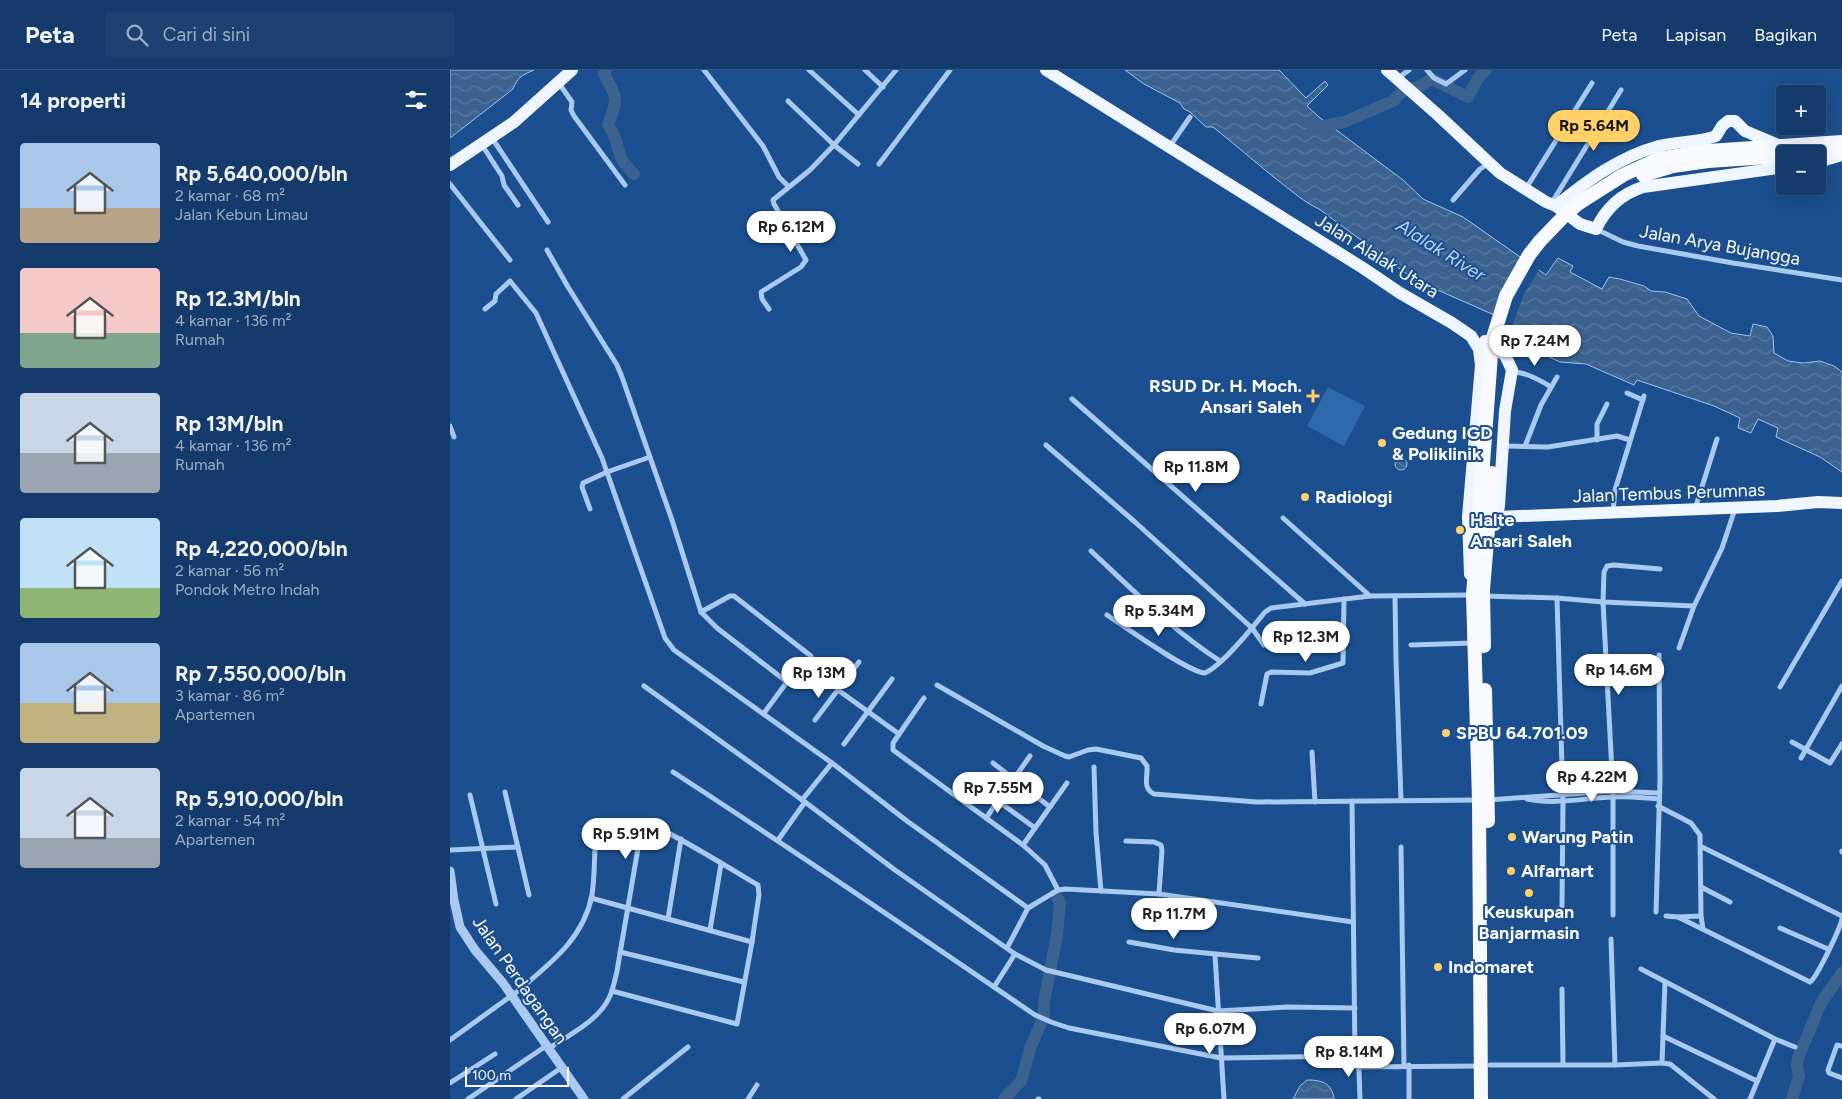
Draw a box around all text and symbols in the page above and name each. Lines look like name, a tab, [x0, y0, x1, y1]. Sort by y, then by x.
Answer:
search box	[105, 12, 455, 57]
text: Peta	[25, 20, 75, 49]
icon: search	[123, 21, 151, 49]
text: Cari di sini	[163, 23, 250, 46]
text: Peta	[1601, 24, 1637, 46]
text: Lapisan	[1665, 24, 1726, 46]
text: Bagikan	[1754, 24, 1817, 46]
map controls	[1776, 85, 1826, 195]
button: +	[1776, 85, 1826, 135]
icon: filters	[402, 86, 430, 114]
text: 14 properti	[20, 88, 126, 113]
pin: Rp 5.64M	[1542, 109, 1646, 152]
text: Rp 5.64M	[1559, 116, 1629, 135]
button: −	[1776, 145, 1826, 195]
text: Rp 5,640,000/bln	[175, 161, 348, 186]
icon: home	[60, 163, 120, 223]
text: 2 kamar · 68 m²	[175, 186, 285, 205]
text: Jalan Kebun Limau	[175, 205, 308, 224]
street label: Jalan Alalak Utara	[1311, 209, 1443, 303]
pin: Rp 6.12M	[739, 210, 843, 253]
water label: Alalak River	[1391, 213, 1490, 287]
text: Rp 6.12M	[758, 217, 824, 236]
street label: Jalan Arya Bujangga	[1638, 220, 1802, 270]
text: Rp 12.3M/bln	[175, 286, 301, 311]
icon: home	[60, 288, 120, 348]
text: 4 kamar · 136 m²	[175, 311, 292, 330]
pin: Rp 7.24M	[1483, 324, 1587, 367]
text: Rumah	[175, 330, 225, 349]
text: Rp 7.24M	[1500, 331, 1570, 350]
place label: RSUD Dr. H. Moch. Ansari Saleh	[1149, 375, 1302, 418]
marker: RSUD Dr. H. Moch. Ansari Saleh	[1306, 389, 1320, 403]
text: Rp 13M/bln	[175, 411, 283, 436]
icon: home	[60, 413, 120, 473]
place label: Gedung IGD & Poliklinik	[1392, 422, 1493, 465]
text: 4 kamar · 136 m²	[175, 436, 292, 455]
marker: Gedung IGD & Poliklinik	[1376, 437, 1388, 449]
pin: Rp 11.8M	[1144, 450, 1248, 493]
text: Rumah	[175, 455, 225, 474]
text: Rp 11.8M	[1164, 457, 1228, 476]
street label: Jalan Tembus Perumnas	[1572, 479, 1766, 507]
place label: Radiologi	[1315, 486, 1393, 508]
marker: Radiologi	[1299, 491, 1311, 503]
place label: Halte Ansari Saleh	[1470, 509, 1572, 552]
marker: Halte Ansari Saleh	[1454, 524, 1466, 536]
text: Rp 4,220,000/bln	[175, 536, 348, 561]
icon: home	[60, 538, 120, 598]
text: 2 kamar · 56 m²	[175, 561, 284, 580]
text: Pondok Metro Indah	[175, 580, 319, 599]
pin: Rp 5.34M	[1107, 594, 1211, 637]
text: Rp 5.34M	[1124, 601, 1194, 620]
pin: Rp 12.3M	[1254, 620, 1358, 663]
text: Rp 12.3M	[1273, 627, 1339, 646]
pin: Rp 14.6M	[1567, 654, 1671, 696]
pin: Rp 13M	[778, 656, 860, 699]
text: Rp 14.6M	[1585, 660, 1653, 679]
text: Rp 7,550,000/bln	[175, 661, 346, 686]
icon: home	[60, 663, 120, 723]
text: Rp 13M	[792, 663, 846, 682]
text: 3 kamar · 86 m²	[175, 686, 285, 705]
text: Apartemen	[175, 705, 255, 724]
place label: SPBU 64.701.09	[1456, 722, 1588, 744]
marker: SPBU 64.701.09	[1440, 727, 1452, 739]
pin: Rp 4.22M	[1540, 760, 1644, 803]
text: Rp 4.22M	[1557, 767, 1627, 786]
pin: Rp 7.55M	[946, 772, 1050, 814]
text: Rp 7.55M	[964, 778, 1032, 797]
text: Rp 5,910,000/bln	[175, 786, 343, 811]
icon: home	[60, 788, 120, 848]
text: 2 kamar · 54 m²	[175, 811, 285, 830]
pin: Rp 5.91M	[574, 818, 678, 860]
text: Rp 5.91M	[593, 824, 659, 843]
place label: Warung Patin	[1522, 826, 1633, 848]
text: Apartemen	[175, 830, 255, 849]
marker: Warung Patin	[1506, 831, 1518, 843]
place label: Alfamart	[1521, 860, 1594, 882]
marker: Alfamart	[1505, 865, 1517, 877]
marker: Keuskupan Banjarmasin	[1523, 887, 1535, 899]
pin: Rp 11.7M	[1122, 898, 1226, 940]
place label: Keuskupan Banjarmasin	[1478, 901, 1580, 944]
text: Rp 11.7M	[1142, 904, 1206, 923]
street label: Jalan Perdagangan	[468, 912, 572, 1048]
place label: Indomaret	[1448, 956, 1534, 978]
marker: Indomaret	[1432, 961, 1444, 973]
pin: Rp 6.07M	[1158, 1012, 1262, 1055]
text: Rp 6.07M	[1175, 1019, 1245, 1038]
pin: Rp 8.14M	[1297, 1036, 1401, 1078]
text: Rp 8.14M	[1315, 1042, 1383, 1061]
scale bar	[465, 1064, 569, 1087]
text: 100 m	[472, 1067, 511, 1084]

